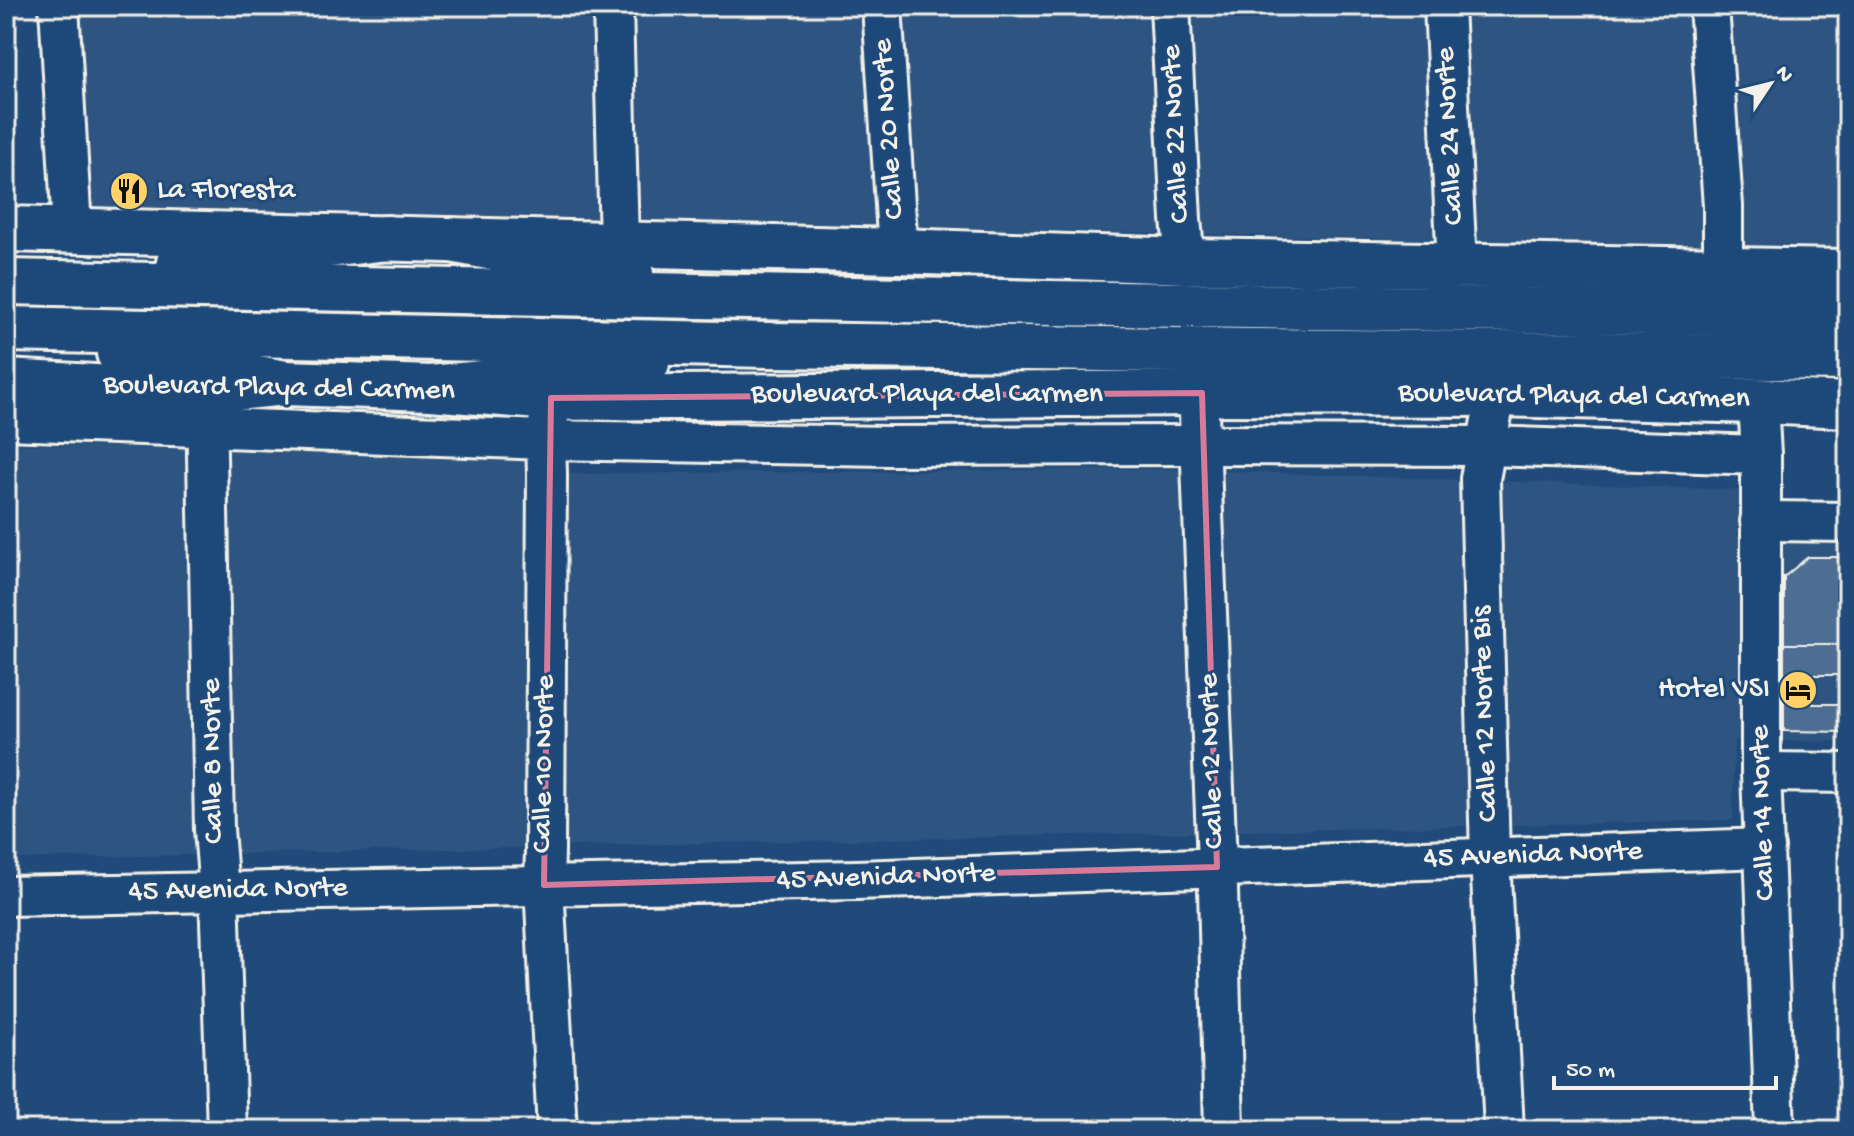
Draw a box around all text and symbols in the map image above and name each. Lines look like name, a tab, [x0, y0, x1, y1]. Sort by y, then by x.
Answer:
street label: Calle 20 Norte	[866, 37, 914, 221]
street label: Calle 22 Norte	[1155, 43, 1199, 224]
north arrow	[1730, 44, 1810, 124]
street label: Calle 24 Norte	[1429, 46, 1473, 226]
text: N	[1768, 61, 1798, 88]
restaurant icon: La Floresta	[108, 170, 150, 212]
place label: La Floresta	[157, 174, 297, 209]
street label: Boulevard Playa del Carmen	[102, 368, 455, 410]
street label: Boulevard Playa del Carmen	[1397, 376, 1750, 418]
street label: Boulevard Playa del Carmen	[750, 378, 1103, 413]
street label: Calle 12 Norte Bis	[1465, 604, 1507, 823]
hotel icon: Hotel VSI	[1777, 669, 1819, 711]
street label: Calle 12 Norte	[1192, 672, 1234, 850]
place label: Hotel VSI	[1658, 673, 1770, 708]
street label: Calle 10 Norte	[526, 674, 564, 854]
street label: Calle 8 Norte	[195, 677, 233, 844]
street label: Calle 14 Norte	[1743, 724, 1785, 901]
street label: 45 Avenida Norte	[1423, 835, 1644, 877]
street label: 45 Avenida Norte	[776, 857, 997, 899]
street label: 45 Avenida Norte	[128, 872, 348, 910]
scale bar	[1554, 1040, 1776, 1090]
text: 50 m	[1566, 1057, 1615, 1086]

